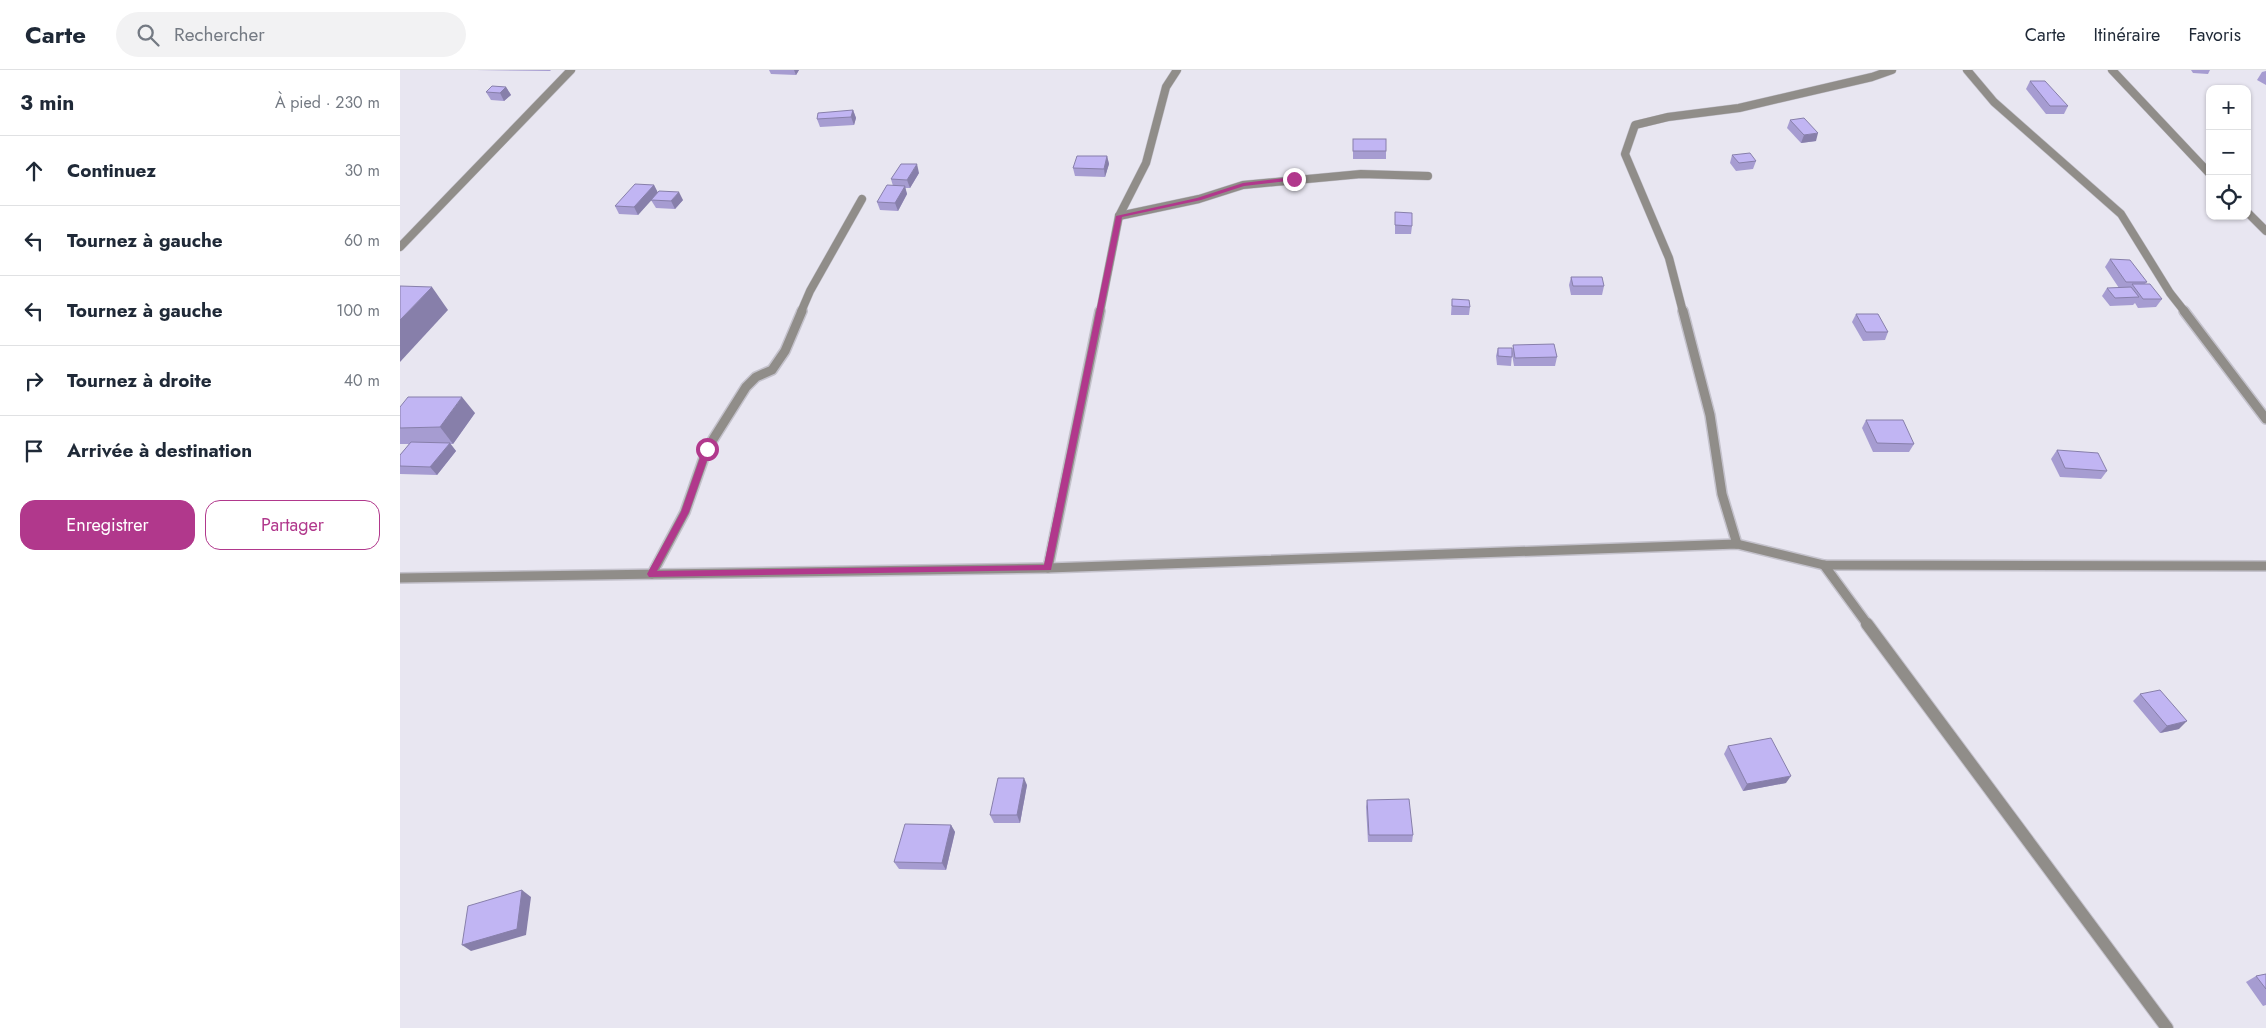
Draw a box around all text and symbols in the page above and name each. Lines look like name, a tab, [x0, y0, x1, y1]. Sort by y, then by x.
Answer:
search box	[116, 12, 466, 57]
text: Carte	[25, 17, 86, 52]
icon: search	[134, 21, 162, 49]
text: Rechercher	[174, 21, 265, 48]
text: Carte	[2025, 22, 2066, 48]
text: Itinéraire	[2094, 22, 2160, 48]
text: Favoris	[2188, 22, 2241, 48]
map controls	[2206, 85, 2251, 220]
button: +	[2206, 85, 2251, 130]
text: 3 min	[20, 88, 74, 118]
text: À pied · 230 m	[275, 91, 380, 114]
button: −	[2206, 130, 2251, 175]
icon: ahead	[20, 157, 48, 185]
text: Continuez	[67, 157, 156, 184]
text: 30 m	[344, 159, 380, 182]
route end	[1283, 168, 1306, 191]
button: locate	[2206, 175, 2251, 220]
icon: left	[20, 227, 48, 255]
text: Tournez à gauche	[67, 227, 223, 254]
text: 60 m	[344, 229, 380, 252]
icon: left	[20, 297, 48, 325]
text: Tournez à gauche	[67, 297, 223, 324]
text: 100 m	[336, 299, 380, 322]
icon: right	[20, 367, 48, 395]
text: Tournez à droite	[67, 367, 212, 394]
text: 40 m	[344, 369, 380, 392]
icon: arrive	[20, 437, 48, 465]
text: Arrivée à destination	[67, 437, 252, 464]
route start	[696, 438, 719, 461]
button: Enregistrer	[20, 500, 195, 550]
button: Partager	[205, 500, 380, 550]

